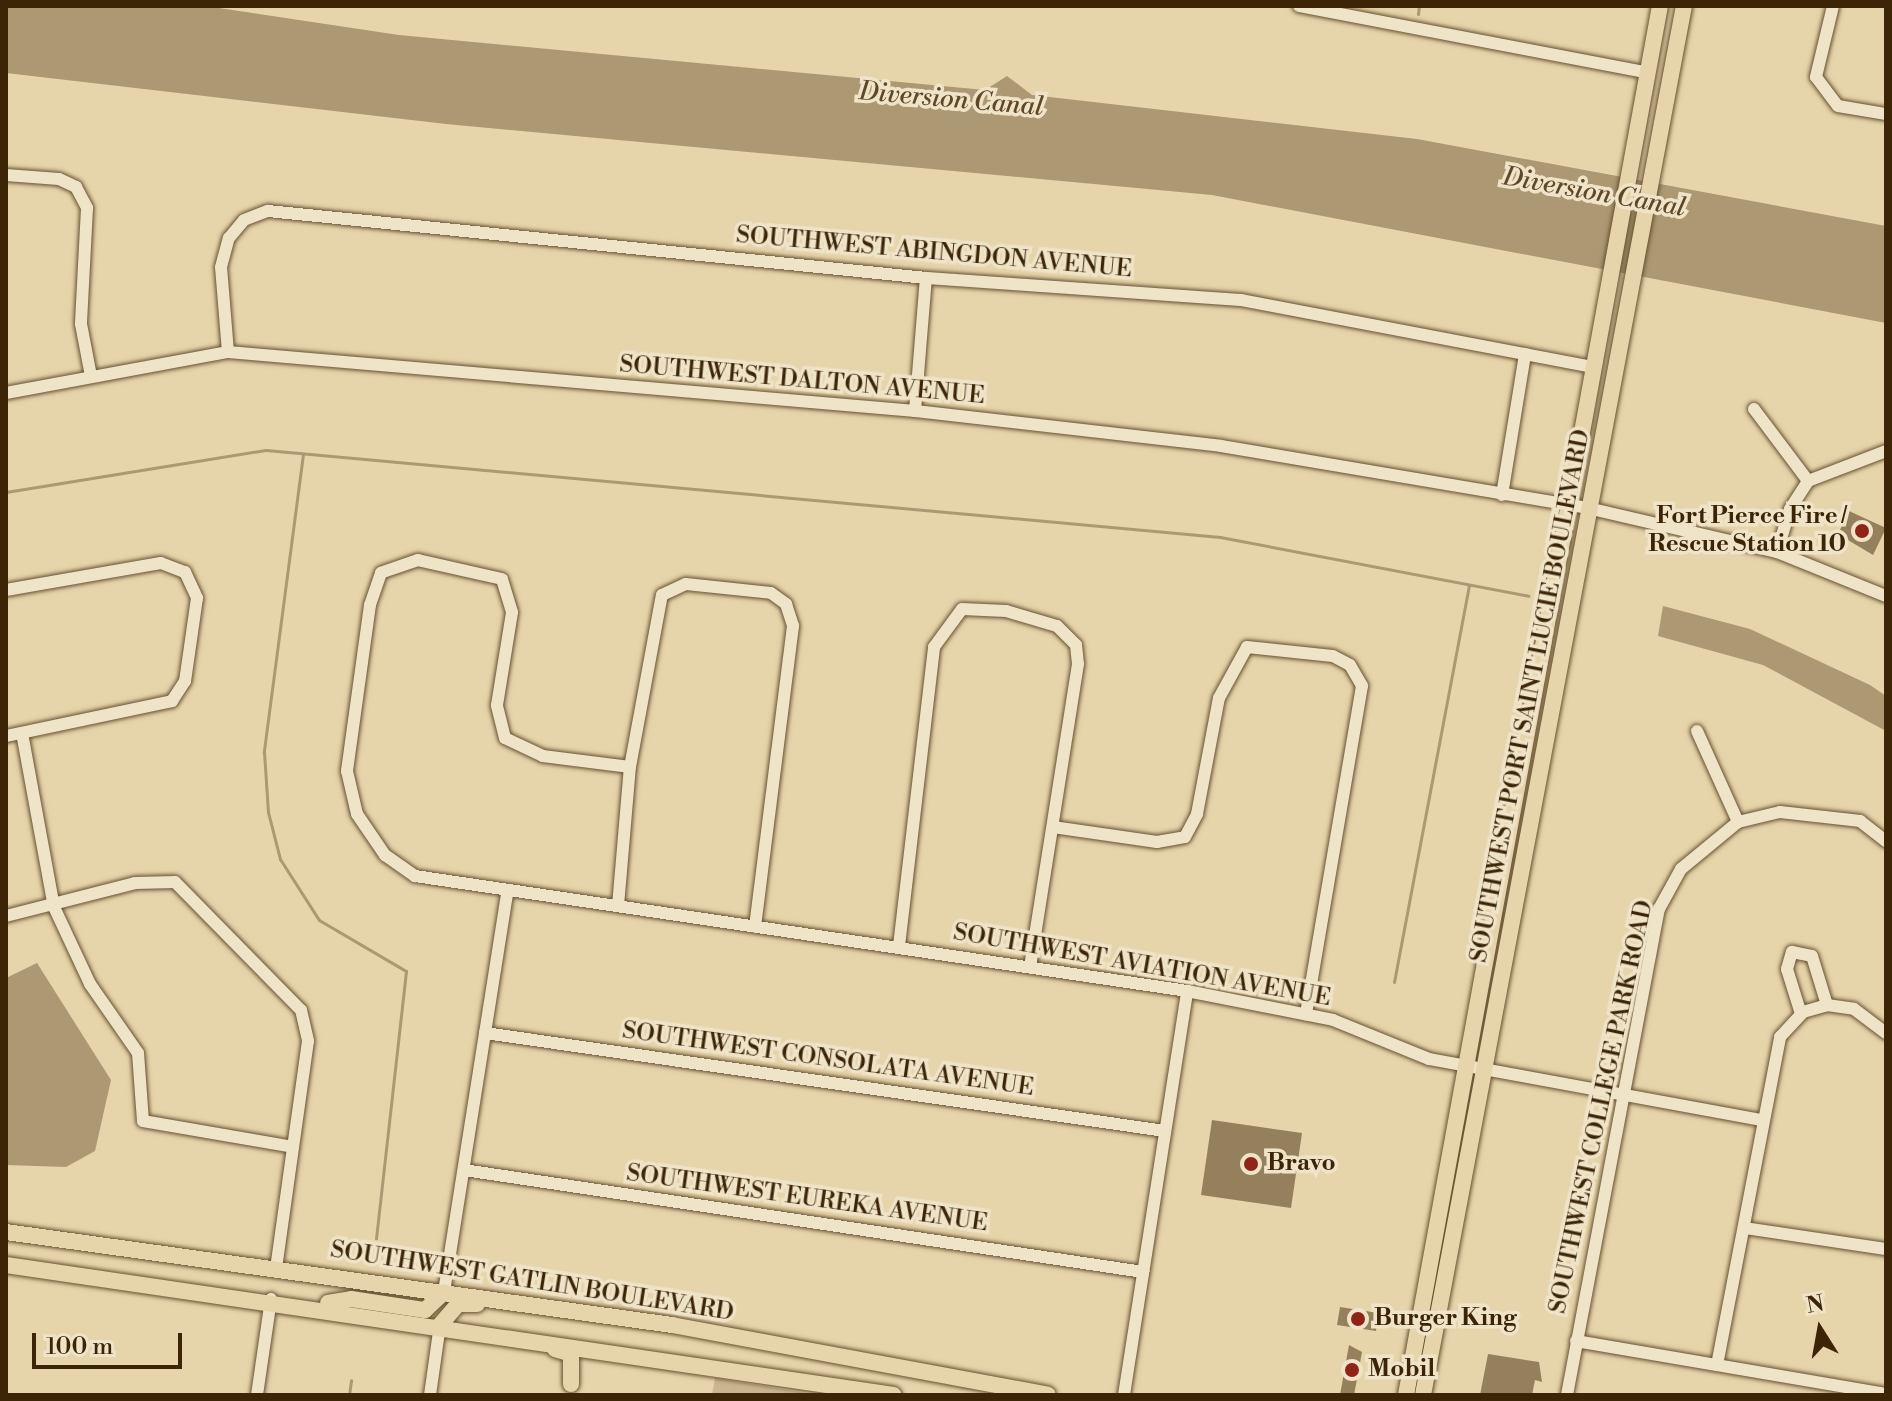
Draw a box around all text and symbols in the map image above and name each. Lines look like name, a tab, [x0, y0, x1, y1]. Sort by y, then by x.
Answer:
water label: Diversion Canal	[857, 76, 1045, 124]
water label: Diversion Canal	[1500, 162, 1688, 224]
street label: SOUTHWEST ABINGDON AVENUE	[735, 221, 1133, 285]
street label: SOUTHWEST DALTON AVENUE	[618, 351, 986, 411]
street label: SOUTHWEST PORT SAINT LUCIE BOULEVARD	[1465, 427, 1597, 965]
place label: Fort Pierce Fire / Rescue Station 10	[1648, 503, 1846, 559]
marker: Fort Pierce Fire / Rescue Station 10	[1853, 522, 1871, 540]
street label: SOUTHWEST COLLEGE PARK ROAD	[1544, 898, 1660, 1316]
street label: SOUTHWEST AVIATION AVENUE	[951, 919, 1333, 1013]
street label: SOUTHWEST CONSOLATA AVENUE	[620, 1017, 1036, 1103]
place label: Bravo	[1267, 1150, 1336, 1178]
marker: Bravo	[1242, 1155, 1260, 1173]
street label: SOUTHWEST EUREKA AVENUE	[624, 1159, 990, 1239]
street label: SOUTHWEST GATLIN BOULEVARD	[328, 1236, 736, 1328]
north arrow	[1780, 1289, 1860, 1369]
text: N	[1804, 1290, 1826, 1320]
place label: Burger King	[1374, 1305, 1517, 1333]
marker: Burger King	[1349, 1310, 1367, 1328]
scale bar	[36, 1317, 186, 1367]
text: 100 m	[46, 1332, 113, 1362]
place label: Mobil	[1368, 1356, 1435, 1384]
marker: Mobil	[1343, 1361, 1361, 1379]

